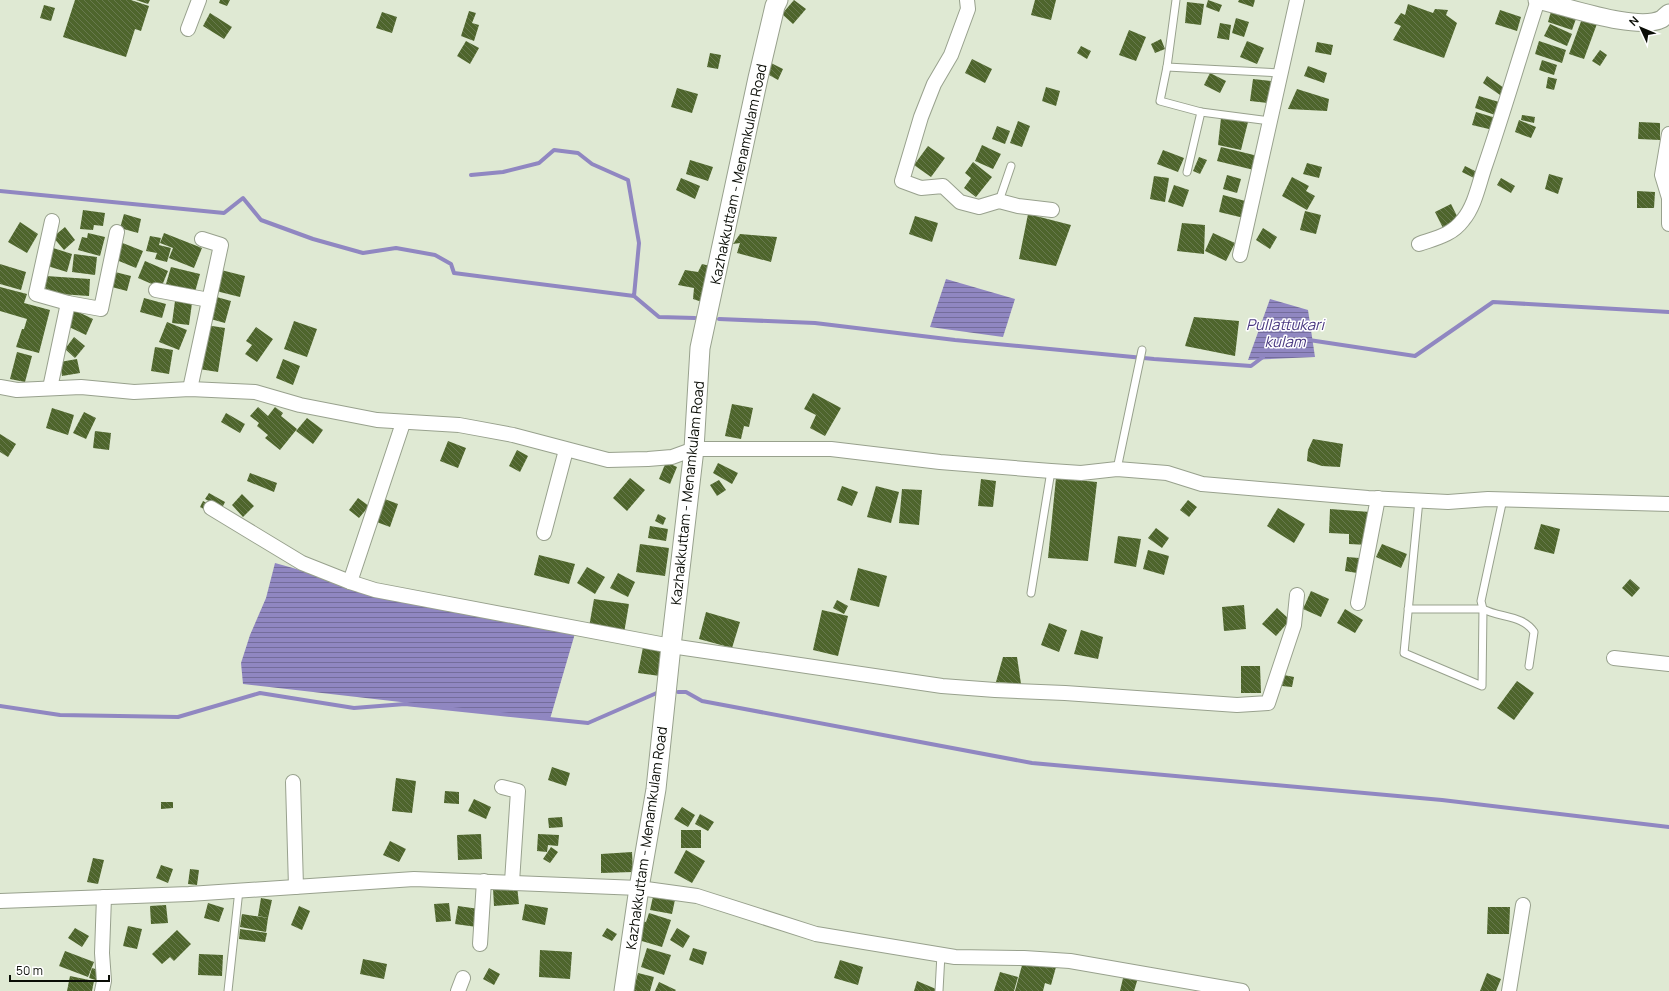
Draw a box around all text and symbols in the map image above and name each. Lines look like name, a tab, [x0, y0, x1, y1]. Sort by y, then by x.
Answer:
north arrow	[1621, 8, 1661, 48]
text: N	[1625, 13, 1642, 29]
street label: Kazhakkuttam - Menamkulam Road	[705, 62, 771, 286]
water label: Pullattukari kulam	[1246, 314, 1327, 352]
street label: Kazhakkuttam - Menamkulam Road	[666, 380, 708, 606]
street label: Kazhakkuttam - Menamkulam Road	[621, 725, 671, 951]
scale bar	[10, 957, 109, 983]
text: 50 m	[16, 962, 43, 979]

